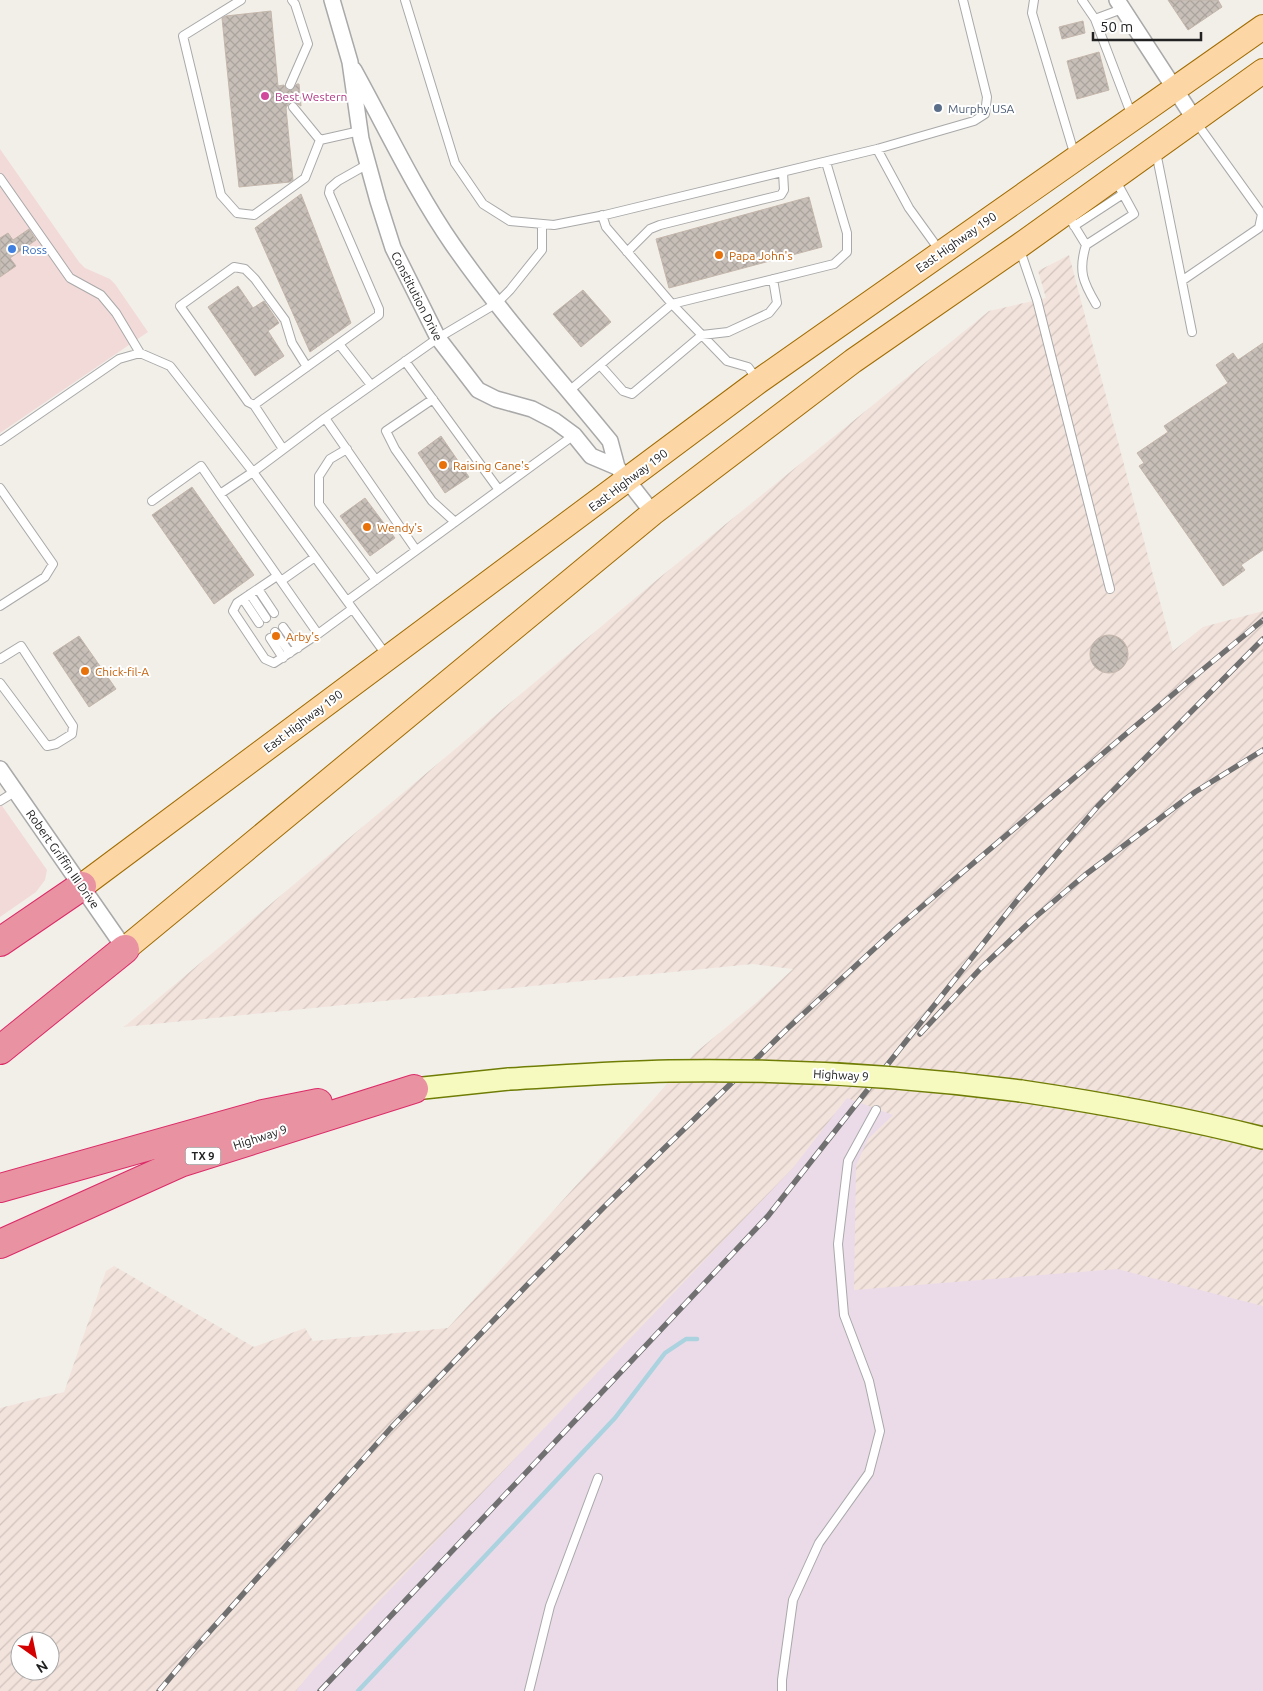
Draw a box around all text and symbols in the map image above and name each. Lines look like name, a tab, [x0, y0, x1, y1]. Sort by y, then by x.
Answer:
scale bar	[1093, 10, 1200, 42]
text: 50 m	[1100, 18, 1133, 35]
marker: Best Western	[259, 90, 271, 102]
place label: Best Western	[275, 90, 347, 103]
marker: Murphy USA	[932, 102, 944, 114]
place label: Murphy USA	[948, 102, 1015, 115]
street label: East Highway 190	[913, 209, 999, 275]
marker: Ross	[6, 243, 18, 255]
place label: Ross	[22, 243, 47, 256]
street label: Constitution Drive	[389, 249, 445, 343]
marker: Papa John's	[713, 249, 725, 261]
place label: Papa John's	[729, 249, 793, 262]
street label: East Highway 190	[586, 446, 670, 514]
marker: Raising Cane's	[437, 459, 449, 471]
place label: Raising Cane's	[453, 459, 529, 472]
marker: Wendy's	[361, 521, 373, 533]
place label: Wendy's	[377, 521, 422, 534]
marker: Arby's	[270, 630, 282, 642]
place label: Arby's	[286, 630, 319, 643]
marker: Chick-fil-A	[79, 665, 91, 677]
place label: Chick-fil-A	[95, 665, 149, 678]
street label: East Highway 190	[261, 687, 345, 755]
street label: Robert Griffin III Drive	[24, 807, 102, 911]
street label: Highway 9	[813, 1067, 869, 1083]
street label: Highway 9	[231, 1122, 289, 1152]
road number: TX 9	[186, 1148, 220, 1164]
north arrow	[10, 1631, 60, 1681]
text: N	[33, 1657, 51, 1676]

